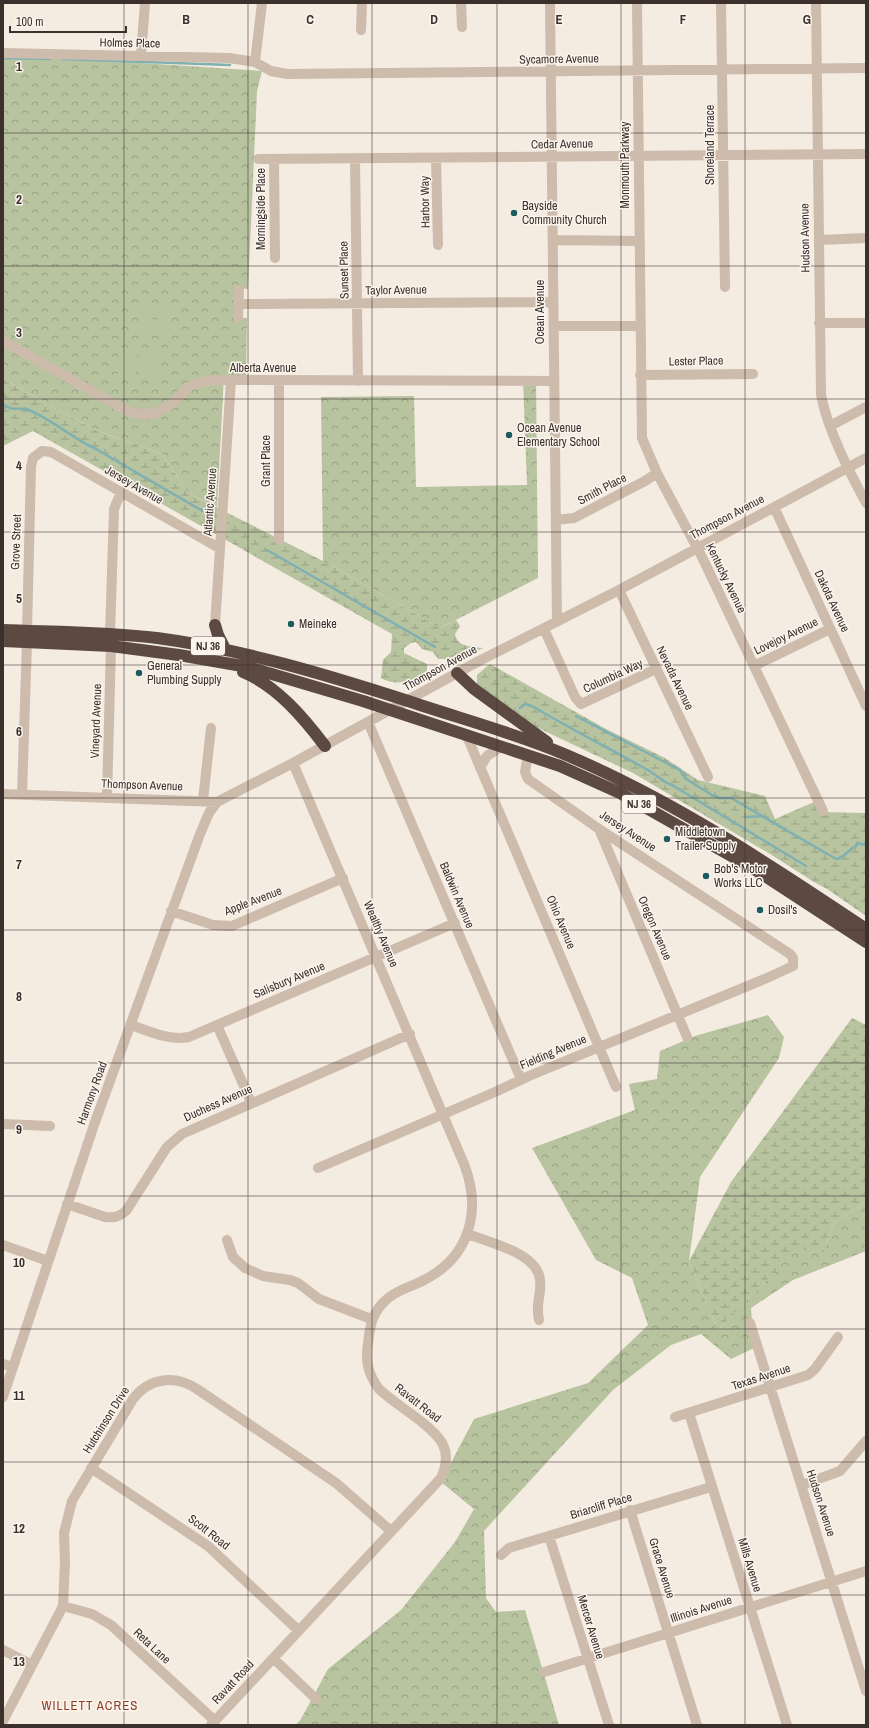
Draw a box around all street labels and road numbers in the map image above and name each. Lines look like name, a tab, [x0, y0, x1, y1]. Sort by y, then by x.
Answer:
street label: Holmes Place	[100, 34, 160, 52]
street label: Sycamore Avenue	[519, 50, 599, 68]
street label: Shoreland Terrace	[702, 105, 718, 185]
street label: Monmouth Parkway	[617, 121, 633, 208]
street label: Cedar Avenue	[531, 135, 593, 153]
street label: Morningside Place	[253, 168, 269, 250]
street label: Harbor Way	[417, 176, 433, 228]
street label: Hudson Avenue	[796, 203, 814, 273]
street label: Sunset Place	[335, 241, 353, 299]
street label: Ocean Avenue	[532, 280, 548, 344]
street label: Taylor Avenue	[365, 281, 427, 299]
street label: Lester Place	[669, 353, 723, 369]
street label: Alberta Avenue	[229, 360, 296, 376]
street label: Grant Place	[258, 435, 274, 487]
street label: Jersey Avenue	[102, 462, 166, 508]
street label: Atlantic Avenue	[200, 467, 220, 538]
street label: Smith Place	[575, 469, 629, 509]
street label: Thompson Avenue	[687, 491, 767, 543]
street label: Grove Street	[7, 514, 25, 570]
street label: Kentucky Avenue	[702, 540, 750, 616]
street label: Dakota Avenue	[811, 567, 853, 635]
street label: Lovejoy Avenue	[751, 614, 821, 658]
road number: NJ 36	[191, 637, 225, 655]
street label: Thompson Avenue	[400, 641, 480, 695]
street label: Nevada Avenue	[653, 643, 697, 713]
street label: Columbia Way	[581, 655, 646, 697]
street label: Vineyard Avenue	[87, 683, 105, 759]
street label: Thompson Avenue	[101, 776, 183, 794]
road number: NJ 36	[622, 795, 656, 813]
street label: Jersey Avenue	[597, 807, 659, 855]
street label: Baldwin Avenue	[436, 859, 478, 931]
street label: Apple Avenue	[221, 883, 284, 920]
street label: Ohio Avenue	[543, 893, 579, 951]
street label: Oregon Avenue	[634, 893, 676, 963]
street label: Wealthy Avenue	[360, 898, 402, 970]
street label: Salisbury Avenue	[251, 958, 327, 1002]
street label: Fielding Avenue	[517, 1031, 589, 1073]
street label: Harmony Road	[73, 1059, 111, 1127]
street label: Duchess Avenue	[181, 1081, 255, 1125]
street label: Texas Avenue	[729, 1360, 793, 1394]
street label: Ravatt Road	[392, 1380, 444, 1426]
street label: Hutchinson Drive	[79, 1384, 133, 1456]
street label: Hudson Avenue	[803, 1468, 839, 1538]
street label: Briarcliff Place	[568, 1489, 634, 1523]
street label: Scott Road	[185, 1511, 233, 1553]
street label: Grace Avenue	[645, 1536, 679, 1600]
street label: Mills Avenue	[734, 1536, 766, 1594]
street label: Illinois Avenue	[668, 1592, 734, 1626]
street label: Mercer Avenue	[574, 1593, 608, 1661]
street label: Reta Lane	[130, 1625, 174, 1667]
street label: Ravatt Road	[208, 1657, 258, 1707]

